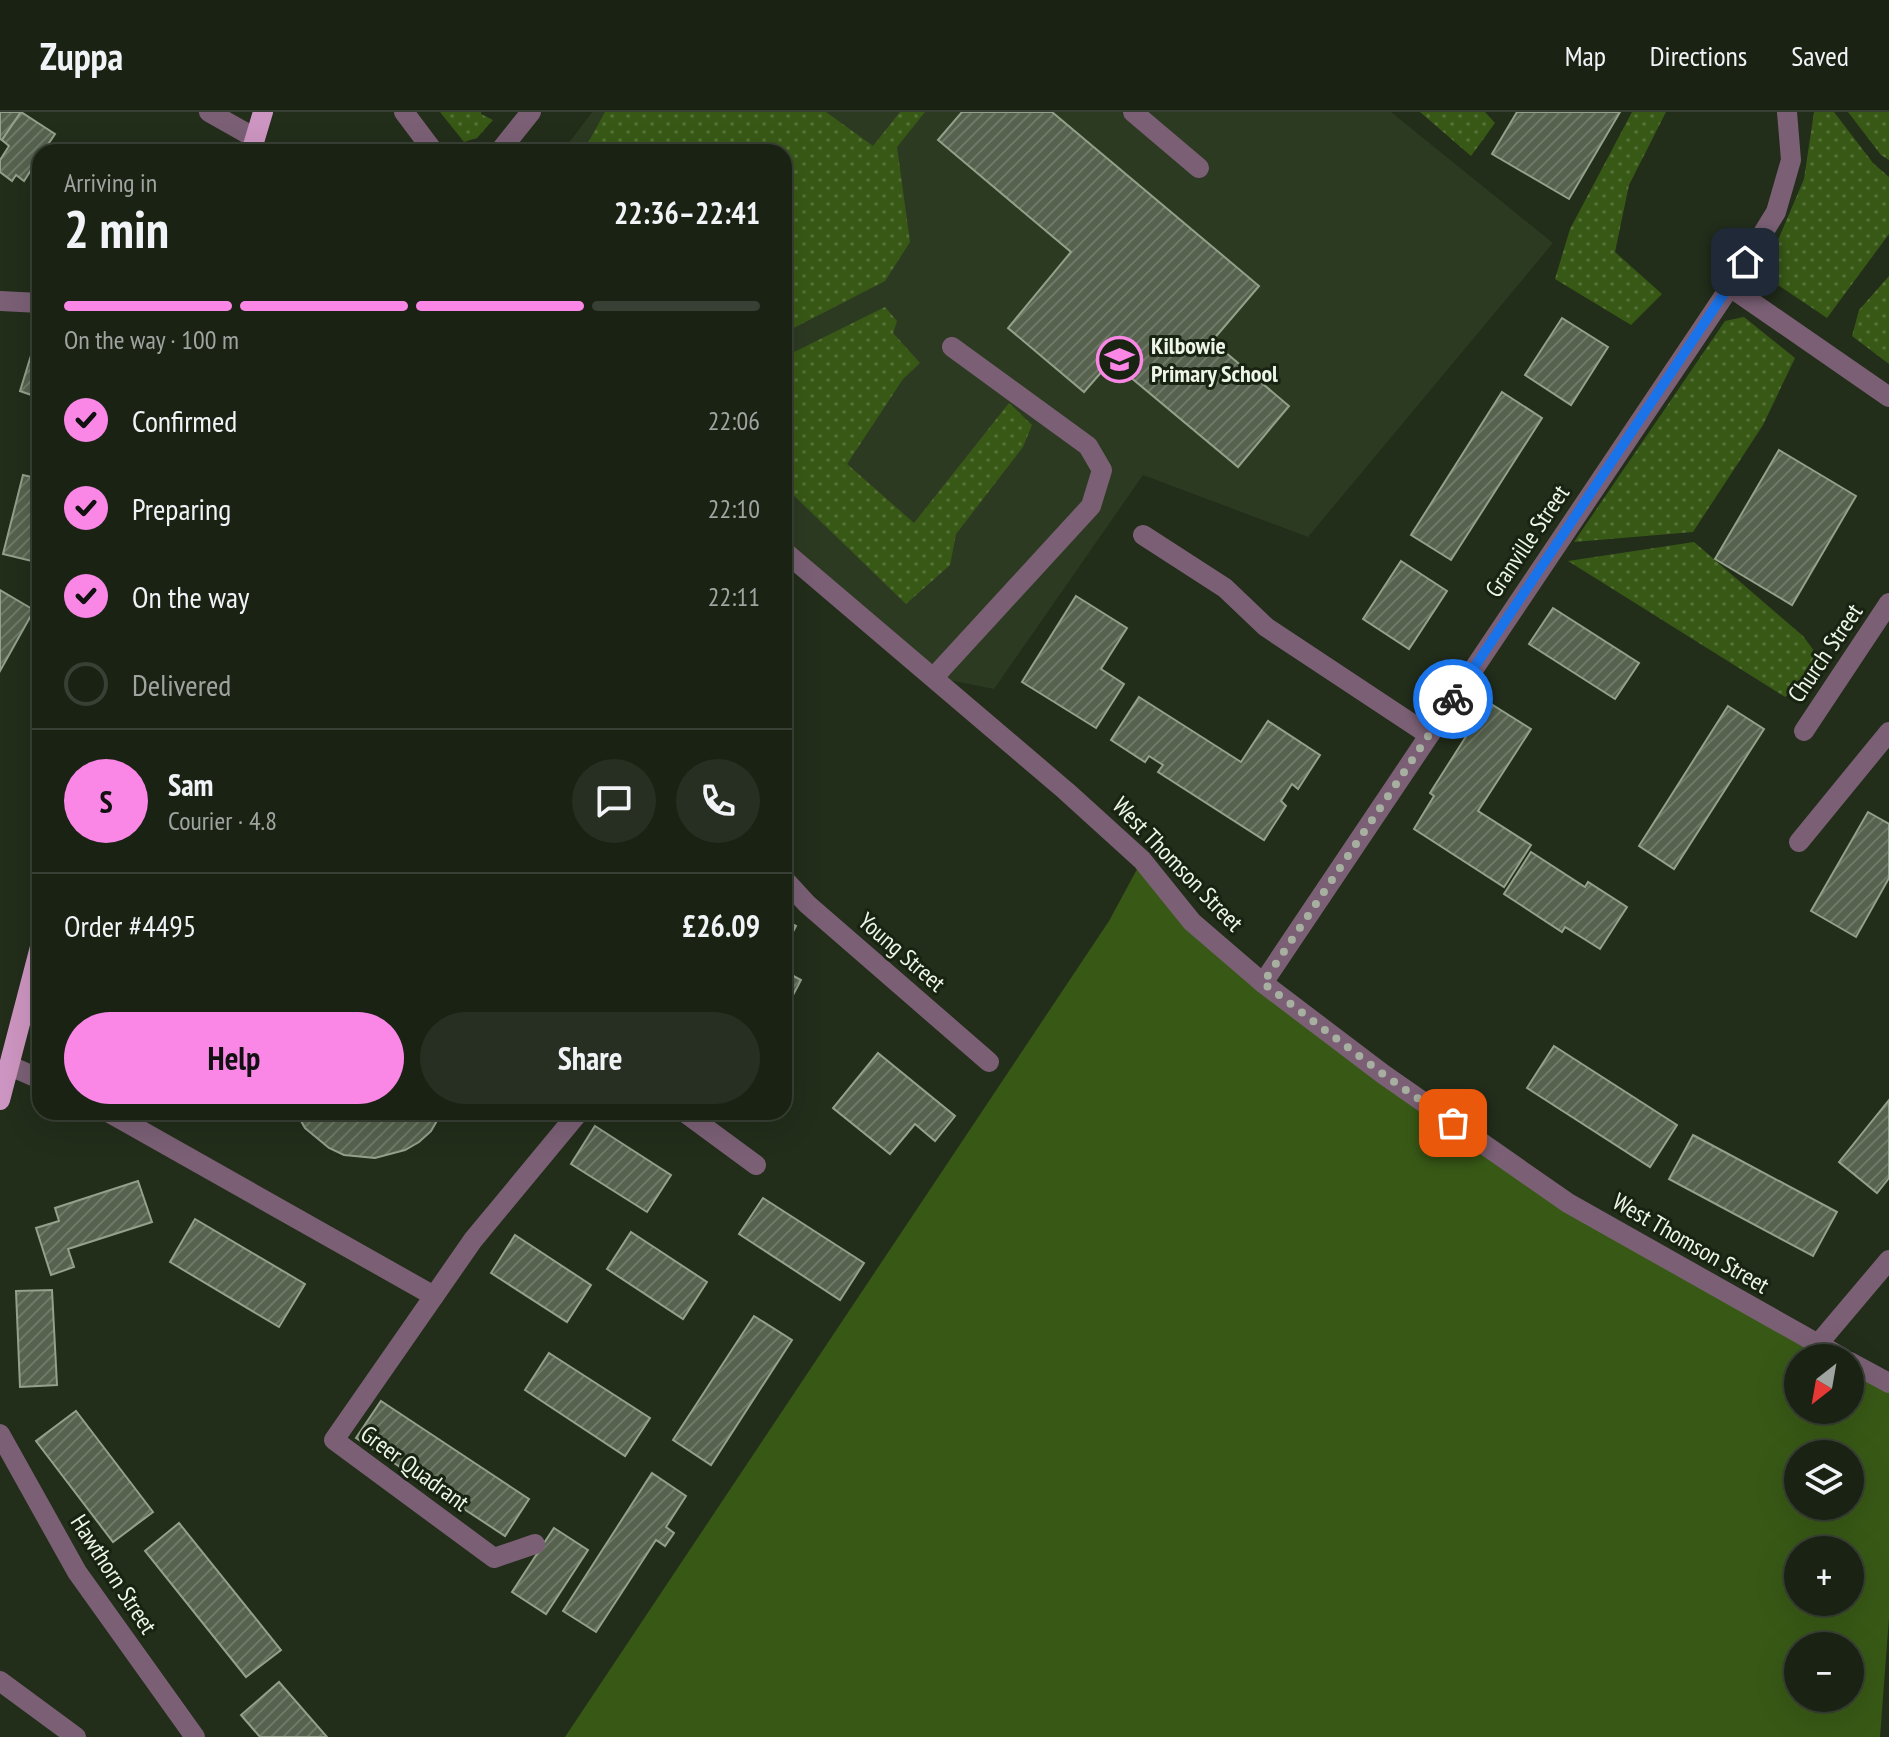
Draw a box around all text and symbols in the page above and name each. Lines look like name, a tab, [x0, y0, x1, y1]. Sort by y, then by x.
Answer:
text: Zuppa	[40, 31, 123, 80]
text: Map	[1565, 37, 1606, 74]
text: Directions	[1650, 37, 1747, 74]
text: Saved	[1791, 37, 1849, 74]
text: Arriving in	[64, 166, 157, 199]
text: 22:36–22:41	[614, 193, 760, 232]
text: 2 min	[64, 195, 169, 262]
pin	[1711, 228, 1779, 296]
icon: home	[1723, 240, 1767, 284]
text: On the way · 100 m	[64, 323, 239, 356]
place label: Kilbowie Primary School	[1151, 330, 1278, 389]
school or university icon: Kilbowie Primary School	[1096, 335, 1144, 383]
icon: check	[64, 398, 108, 442]
text: Confirmed	[132, 401, 237, 440]
text: 22:06	[708, 404, 760, 437]
street label: Granville Street	[1478, 479, 1576, 603]
icon: check	[64, 486, 108, 530]
text: Preparing	[132, 489, 231, 528]
text: 22:10	[708, 492, 760, 525]
icon: check	[64, 574, 108, 618]
text: On the way	[132, 577, 249, 616]
text: 22:11	[708, 580, 760, 613]
street label: Church Street	[1781, 597, 1870, 708]
courier	[1413, 659, 1493, 739]
text: Delivered	[132, 665, 231, 704]
icon: bike	[1431, 677, 1475, 721]
button: chat	[572, 759, 656, 843]
button: phone	[676, 759, 760, 843]
text: Sam	[168, 765, 213, 804]
text: S	[99, 782, 113, 821]
street label: West Thomson Street	[1106, 790, 1250, 938]
text: Courier · 4.8	[168, 804, 277, 837]
text: Order #4495	[64, 906, 196, 945]
text: £26.09	[682, 906, 760, 945]
street label: Young Street	[852, 906, 952, 999]
button: Help	[64, 1012, 404, 1104]
button: Share	[420, 1012, 760, 1104]
pin	[1419, 1089, 1487, 1157]
icon: bag	[1431, 1101, 1475, 1145]
street label: West Thomson Street	[1607, 1186, 1775, 1300]
north arrow	[1784, 1344, 1864, 1424]
map controls	[1784, 1344, 1864, 1712]
street label: Greer Quadrant	[355, 1418, 476, 1518]
button: layers	[1784, 1440, 1864, 1520]
street label: Hawthorn Street	[64, 1509, 164, 1640]
button: +	[1784, 1536, 1864, 1616]
button: −	[1784, 1632, 1864, 1712]

